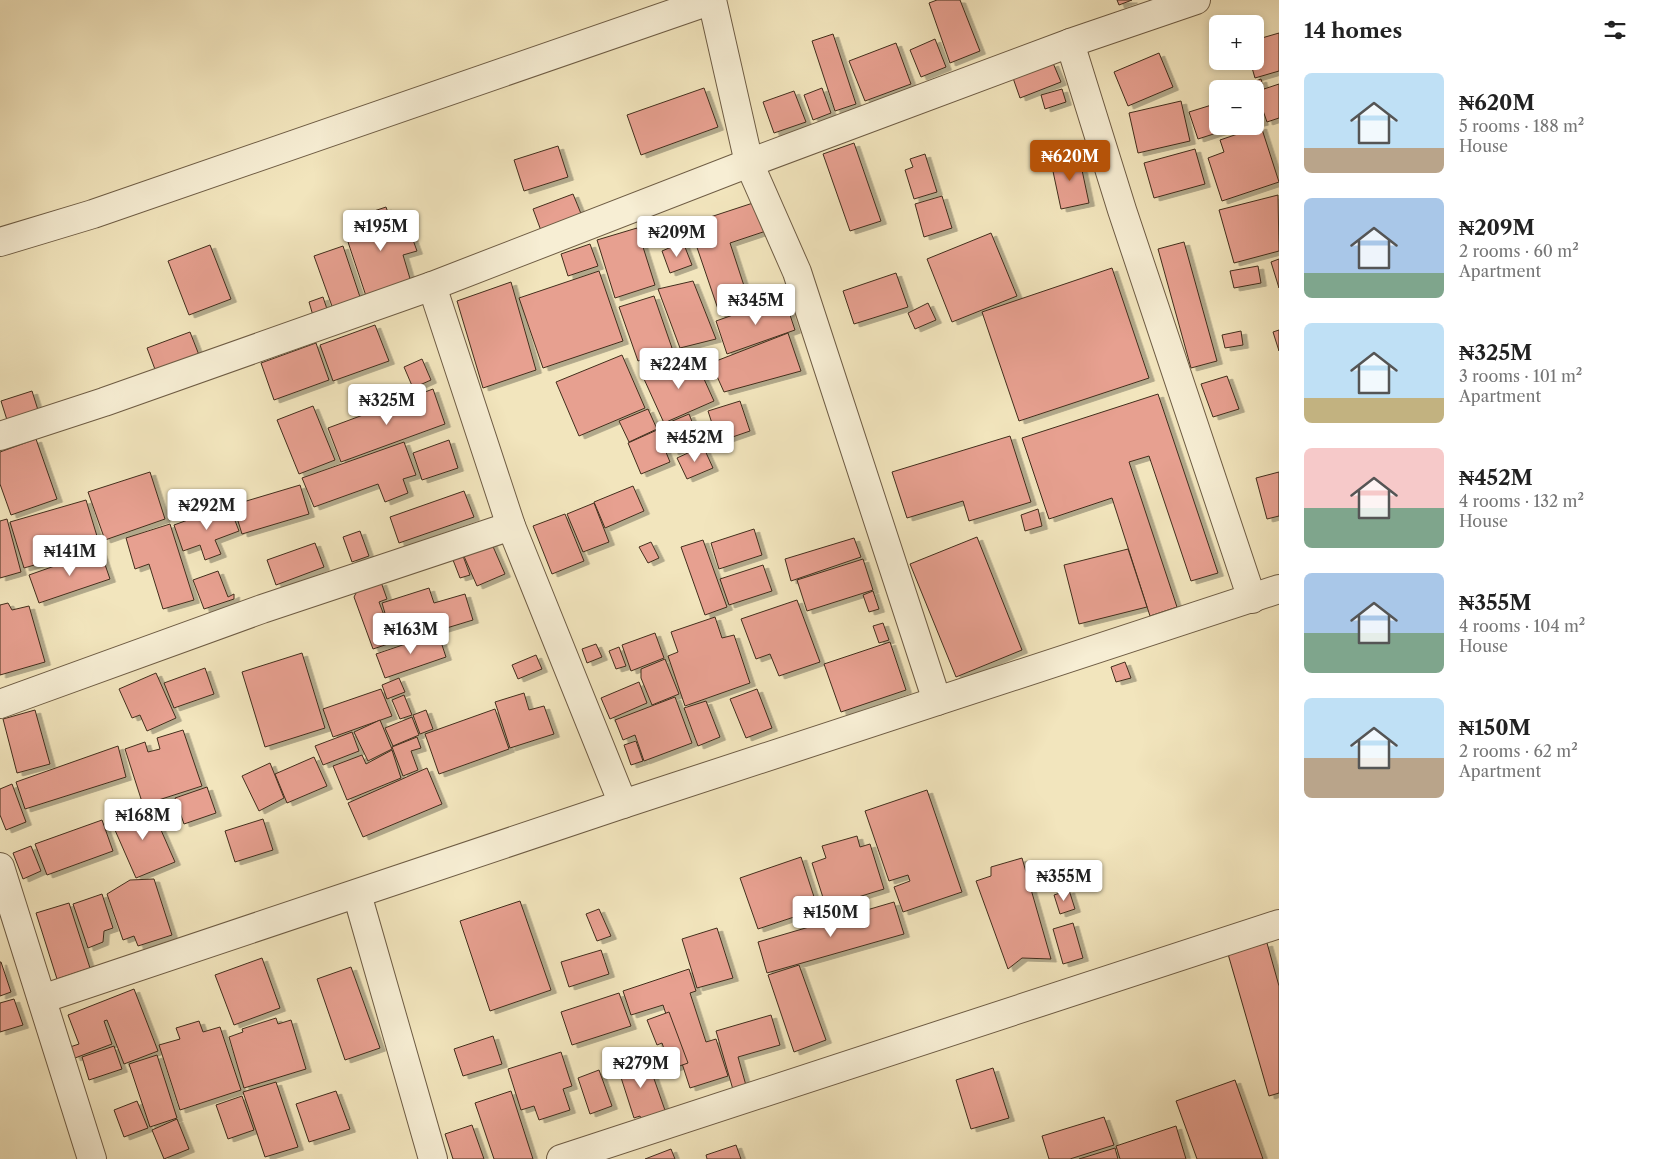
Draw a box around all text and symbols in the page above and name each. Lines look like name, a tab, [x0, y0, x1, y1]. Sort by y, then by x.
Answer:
map controls	[1209, 15, 1264, 135]
button: +	[1209, 15, 1264, 70]
icon: filters	[1601, 16, 1629, 44]
text: 14 homes	[1304, 18, 1402, 43]
button: −	[1209, 80, 1264, 135]
text: ₦620M	[1459, 90, 1535, 115]
icon: home	[1344, 93, 1404, 153]
text: 5 rooms · 188 m²	[1459, 116, 1584, 136]
text: House	[1459, 136, 1508, 156]
pin: ₦620M	[1035, 140, 1105, 182]
text: ₦620M	[1041, 146, 1099, 166]
pin: ₦195M	[346, 210, 416, 252]
text: ₦209M	[1459, 215, 1535, 240]
text: ₦195M	[354, 216, 408, 236]
pin: ₦209M	[642, 216, 712, 258]
icon: home	[1344, 218, 1404, 278]
text: ₦209M	[648, 222, 706, 242]
text: 2 rooms · 60 m²	[1459, 241, 1579, 261]
text: Apartment	[1459, 261, 1541, 281]
pin: ₦345M	[721, 284, 791, 326]
text: ₦345M	[728, 290, 784, 310]
text: ₦325M	[1459, 340, 1532, 365]
icon: home	[1344, 343, 1404, 403]
pin: ₦224M	[644, 348, 714, 390]
text: ₦224M	[651, 354, 707, 374]
text: 3 rooms · 101 m²	[1459, 366, 1582, 386]
pin: ₦325M	[352, 384, 422, 426]
text: Apartment	[1459, 386, 1541, 406]
text: ₦325M	[359, 390, 415, 410]
pin: ₦452M	[660, 420, 730, 463]
text: ₦452M	[667, 427, 723, 447]
text: ₦452M	[1459, 465, 1533, 490]
icon: home	[1344, 468, 1404, 528]
pin: ₦292M	[172, 488, 242, 531]
text: 4 rooms · 132 m²	[1459, 491, 1584, 511]
text: ₦292M	[179, 495, 235, 515]
text: House	[1459, 511, 1508, 531]
pin: ₦141M	[35, 534, 105, 577]
text: ₦141M	[44, 541, 96, 561]
text: ₦355M	[1459, 590, 1532, 615]
icon: home	[1344, 593, 1404, 653]
pin: ₦163M	[376, 612, 446, 655]
text: 4 rooms · 104 m²	[1459, 616, 1585, 636]
text: ₦163M	[384, 619, 438, 639]
text: House	[1459, 636, 1508, 656]
text: ₦150M	[1459, 715, 1531, 740]
icon: home	[1344, 718, 1404, 778]
text: 2 rooms · 62 m²	[1459, 741, 1578, 761]
text: Apartment	[1459, 761, 1541, 781]
pin: ₦168M	[108, 798, 178, 841]
text: ₦168M	[115, 805, 171, 825]
pin: ₦355M	[1029, 860, 1099, 902]
text: ₦355M	[1036, 866, 1092, 886]
pin: ₦150M	[796, 896, 866, 938]
text: ₦150M	[804, 902, 858, 922]
pin: ₦279M	[606, 1046, 676, 1089]
text: ₦279M	[613, 1053, 669, 1073]

